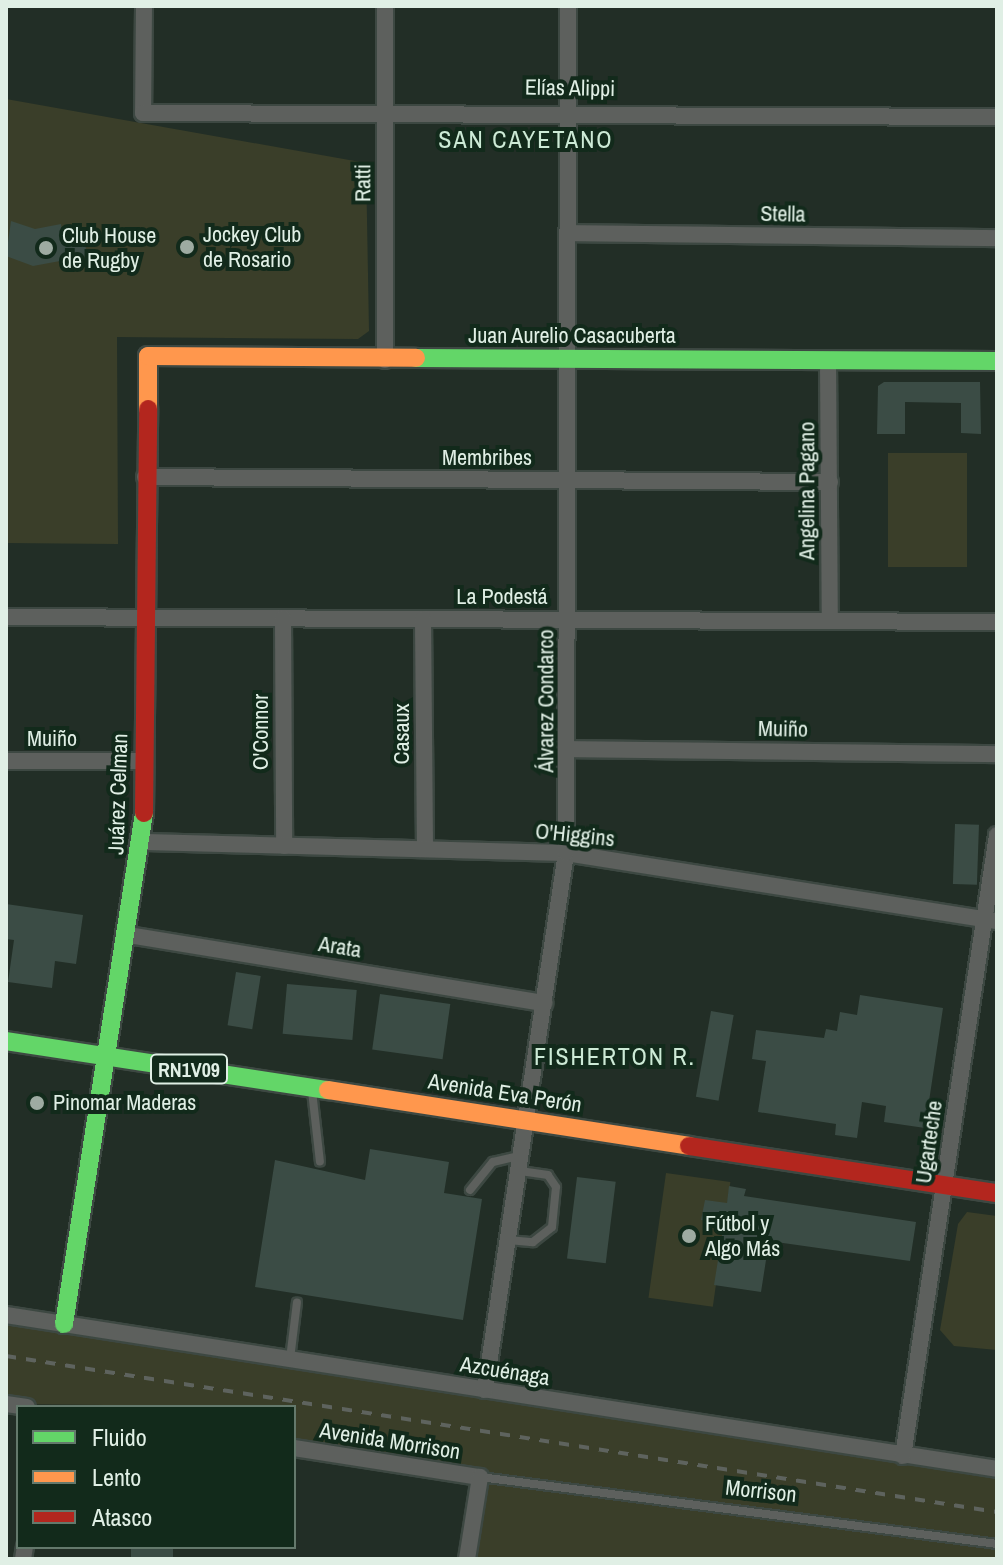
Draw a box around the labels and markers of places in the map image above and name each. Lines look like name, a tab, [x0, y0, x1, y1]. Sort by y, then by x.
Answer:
place label: Jockey Club de Rosario	[203, 221, 301, 272]
place label: Club House de Rugby	[62, 222, 156, 274]
marker: Jockey Club de Rosario	[178, 238, 196, 256]
marker: Club House de Rugby	[37, 239, 55, 257]
place label: Pinomar Maderas	[53, 1090, 196, 1116]
marker: Pinomar Maderas	[28, 1094, 46, 1112]
place label: Fútbol y Algo Más	[705, 1210, 780, 1262]
marker: Fútbol y Algo Más	[680, 1227, 698, 1245]

